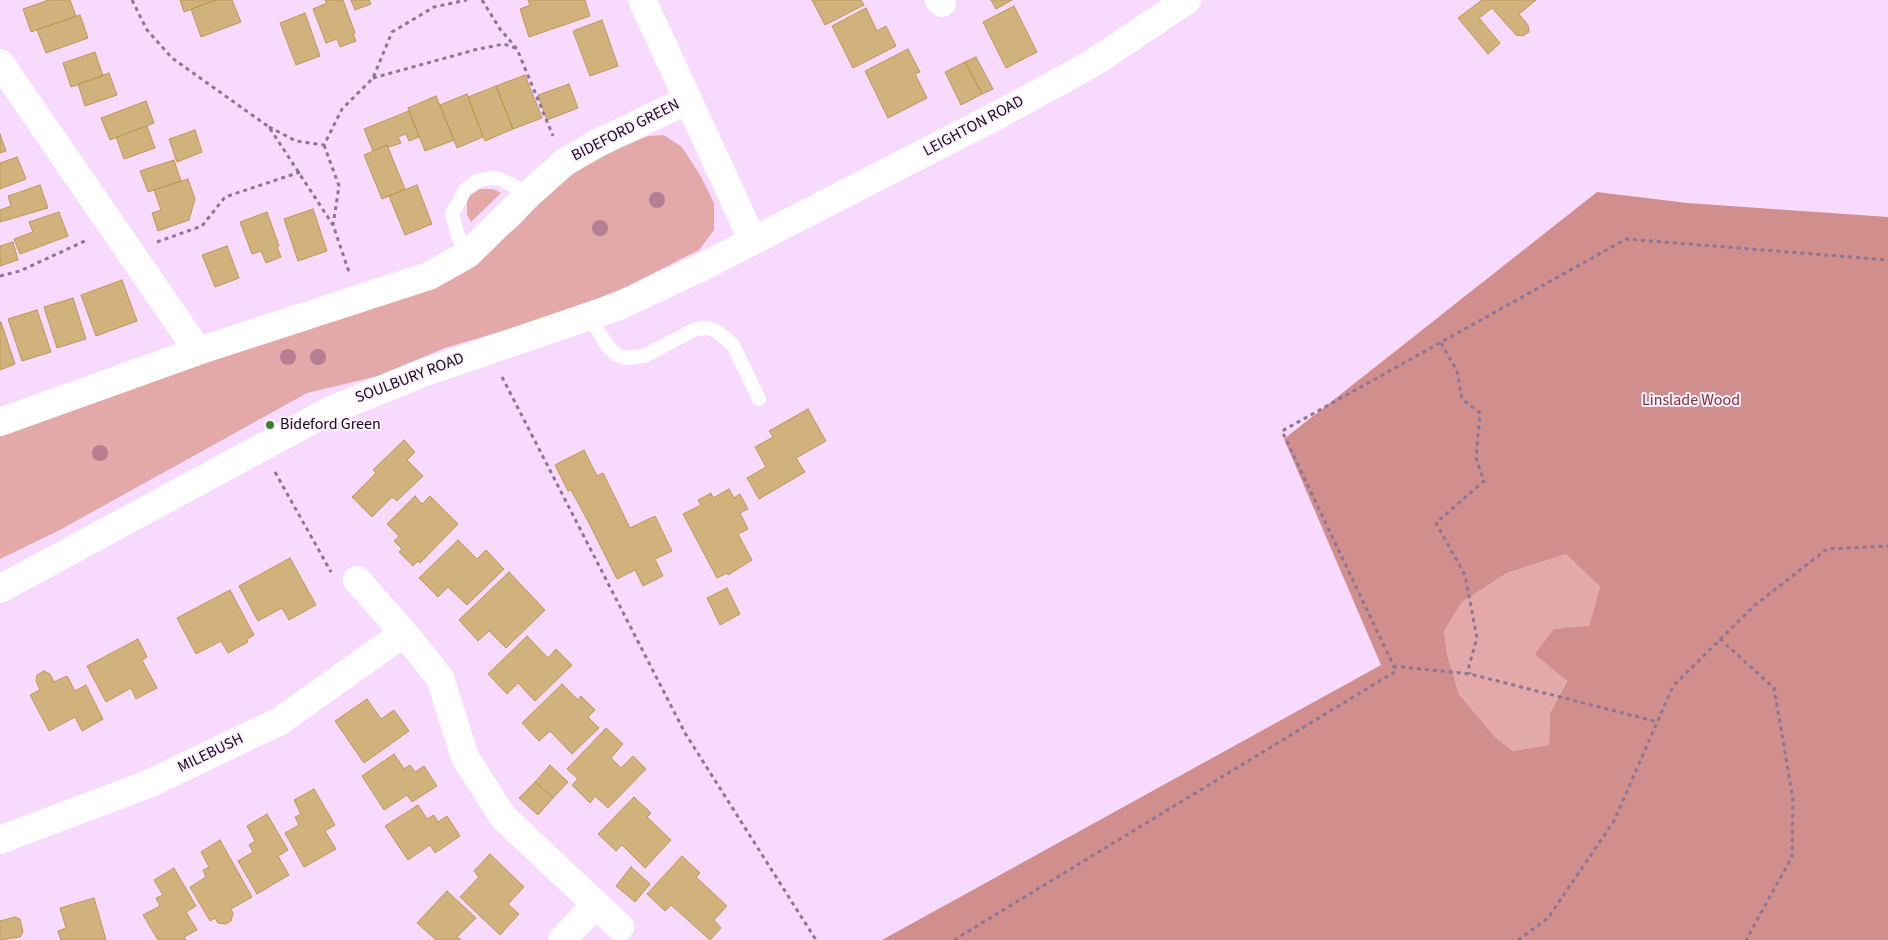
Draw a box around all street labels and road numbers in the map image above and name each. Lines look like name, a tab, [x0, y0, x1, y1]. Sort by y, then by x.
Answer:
street label: LEIGHTON ROAD	[920, 92, 1028, 162]
street label: BIDEFORD GREEN	[569, 96, 683, 166]
street label: SOULBURY ROAD	[353, 349, 467, 409]
street label: MILEBUSH	[175, 730, 247, 778]

